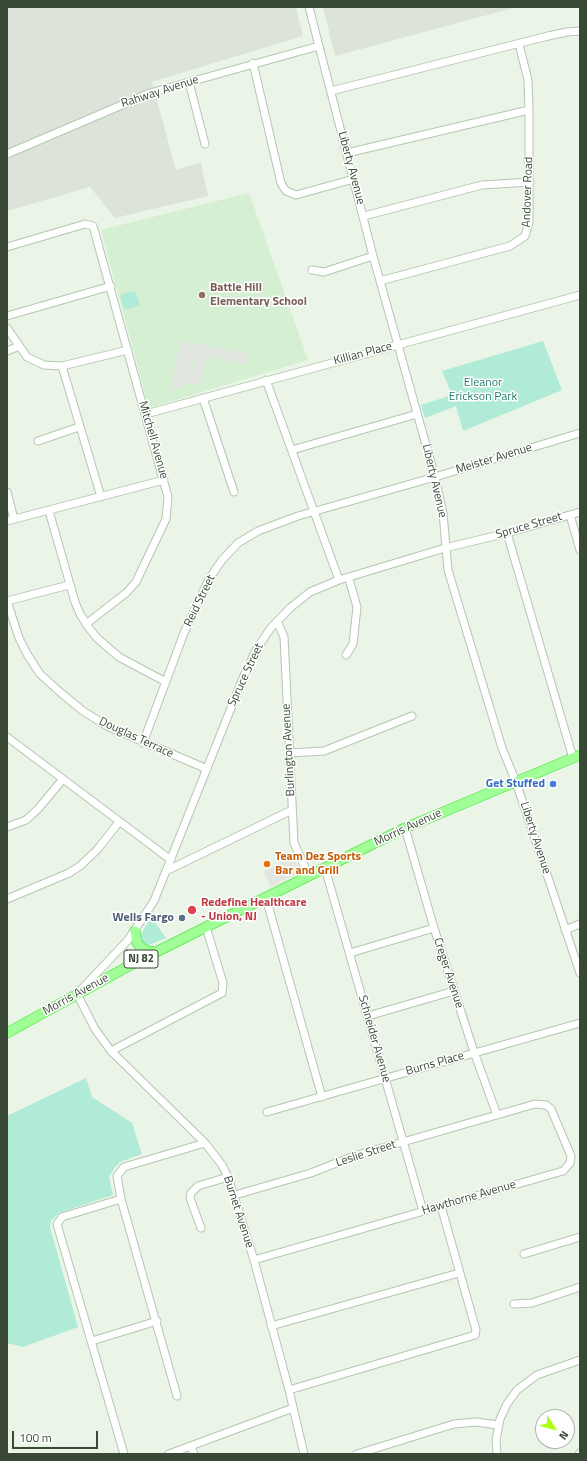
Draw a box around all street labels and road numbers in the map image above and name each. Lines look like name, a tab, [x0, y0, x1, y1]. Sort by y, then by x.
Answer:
street label: Rahway Avenue	[119, 73, 201, 111]
street label: Liberty Avenue	[334, 130, 368, 206]
street label: Andover Road	[520, 156, 536, 228]
street label: Killian Place	[332, 339, 394, 369]
street label: Mitchell Avenue	[135, 399, 171, 481]
street label: Meister Avenue	[454, 441, 534, 477]
street label: Liberty Avenue	[419, 443, 449, 519]
street label: Spruce Street	[494, 510, 564, 542]
street label: Reid Street	[181, 573, 219, 629]
street label: Spruce Street	[225, 641, 267, 709]
street label: Burlington Avenue	[279, 703, 299, 797]
street label: Douglas Terrace	[97, 714, 175, 762]
street label: Liberty Avenue	[517, 800, 553, 876]
street label: Morris Avenue	[372, 806, 444, 850]
street label: Creger Avenue	[430, 936, 466, 1010]
road number: NJ 82	[124, 950, 158, 968]
street label: Morris Avenue	[41, 971, 111, 1019]
street label: Schneider Avenue	[355, 994, 393, 1084]
street label: Burns Place	[404, 1049, 466, 1079]
street label: Leslie Street	[334, 1138, 398, 1170]
street label: Burnet Avenue	[220, 1174, 256, 1250]
street label: Hawthorne Avenue	[420, 1178, 518, 1218]

